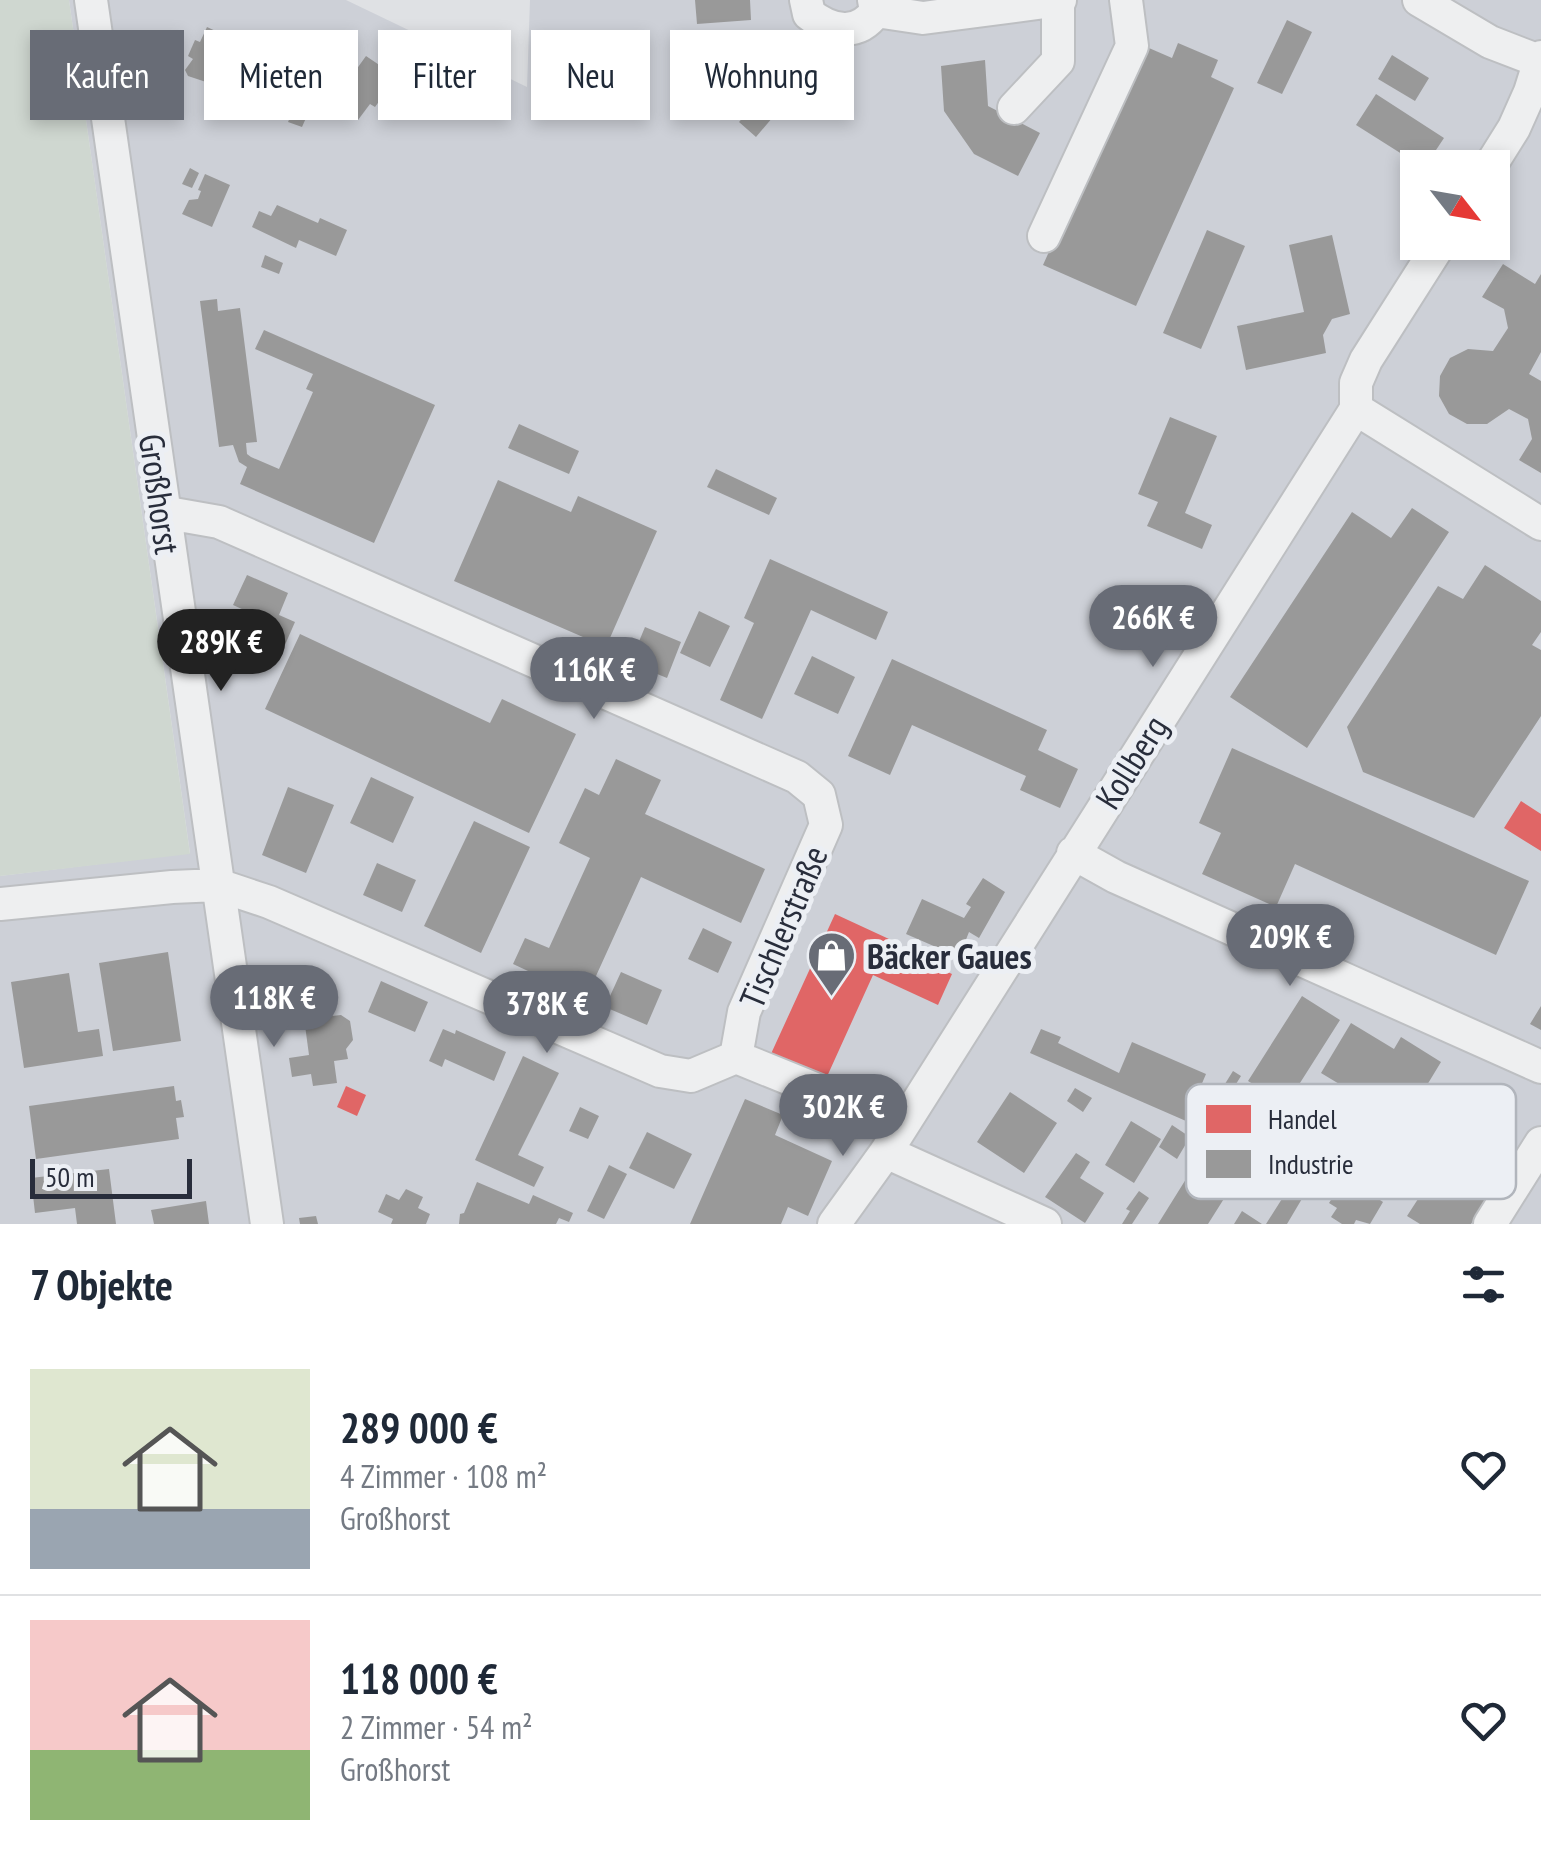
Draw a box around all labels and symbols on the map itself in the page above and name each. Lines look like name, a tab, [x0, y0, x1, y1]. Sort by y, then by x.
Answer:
north arrow	[1400, 150, 1510, 260]
street label: Großhorst	[129, 431, 191, 557]
pin: 266K €	[1072, 585, 1234, 670]
pin: 289K €	[140, 609, 302, 694]
pin: 116K €	[513, 637, 675, 722]
street label: Kollberg	[1085, 707, 1177, 817]
street label: Tischlerstraße	[728, 839, 838, 1015]
pin: 209K €	[1209, 904, 1371, 989]
shop icon: Bäcker Gaues	[806, 930, 858, 998]
place label: Bäcker Gaues	[867, 933, 1032, 979]
pin: 118K €	[193, 965, 355, 1050]
pin: 378K €	[466, 971, 628, 1056]
pin: 302K €	[762, 1074, 924, 1159]
legend	[1186, 1084, 1516, 1199]
text: Handel	[1268, 1100, 1337, 1137]
text: Industrie	[1268, 1145, 1354, 1182]
scale bar	[30, 1154, 192, 1198]

